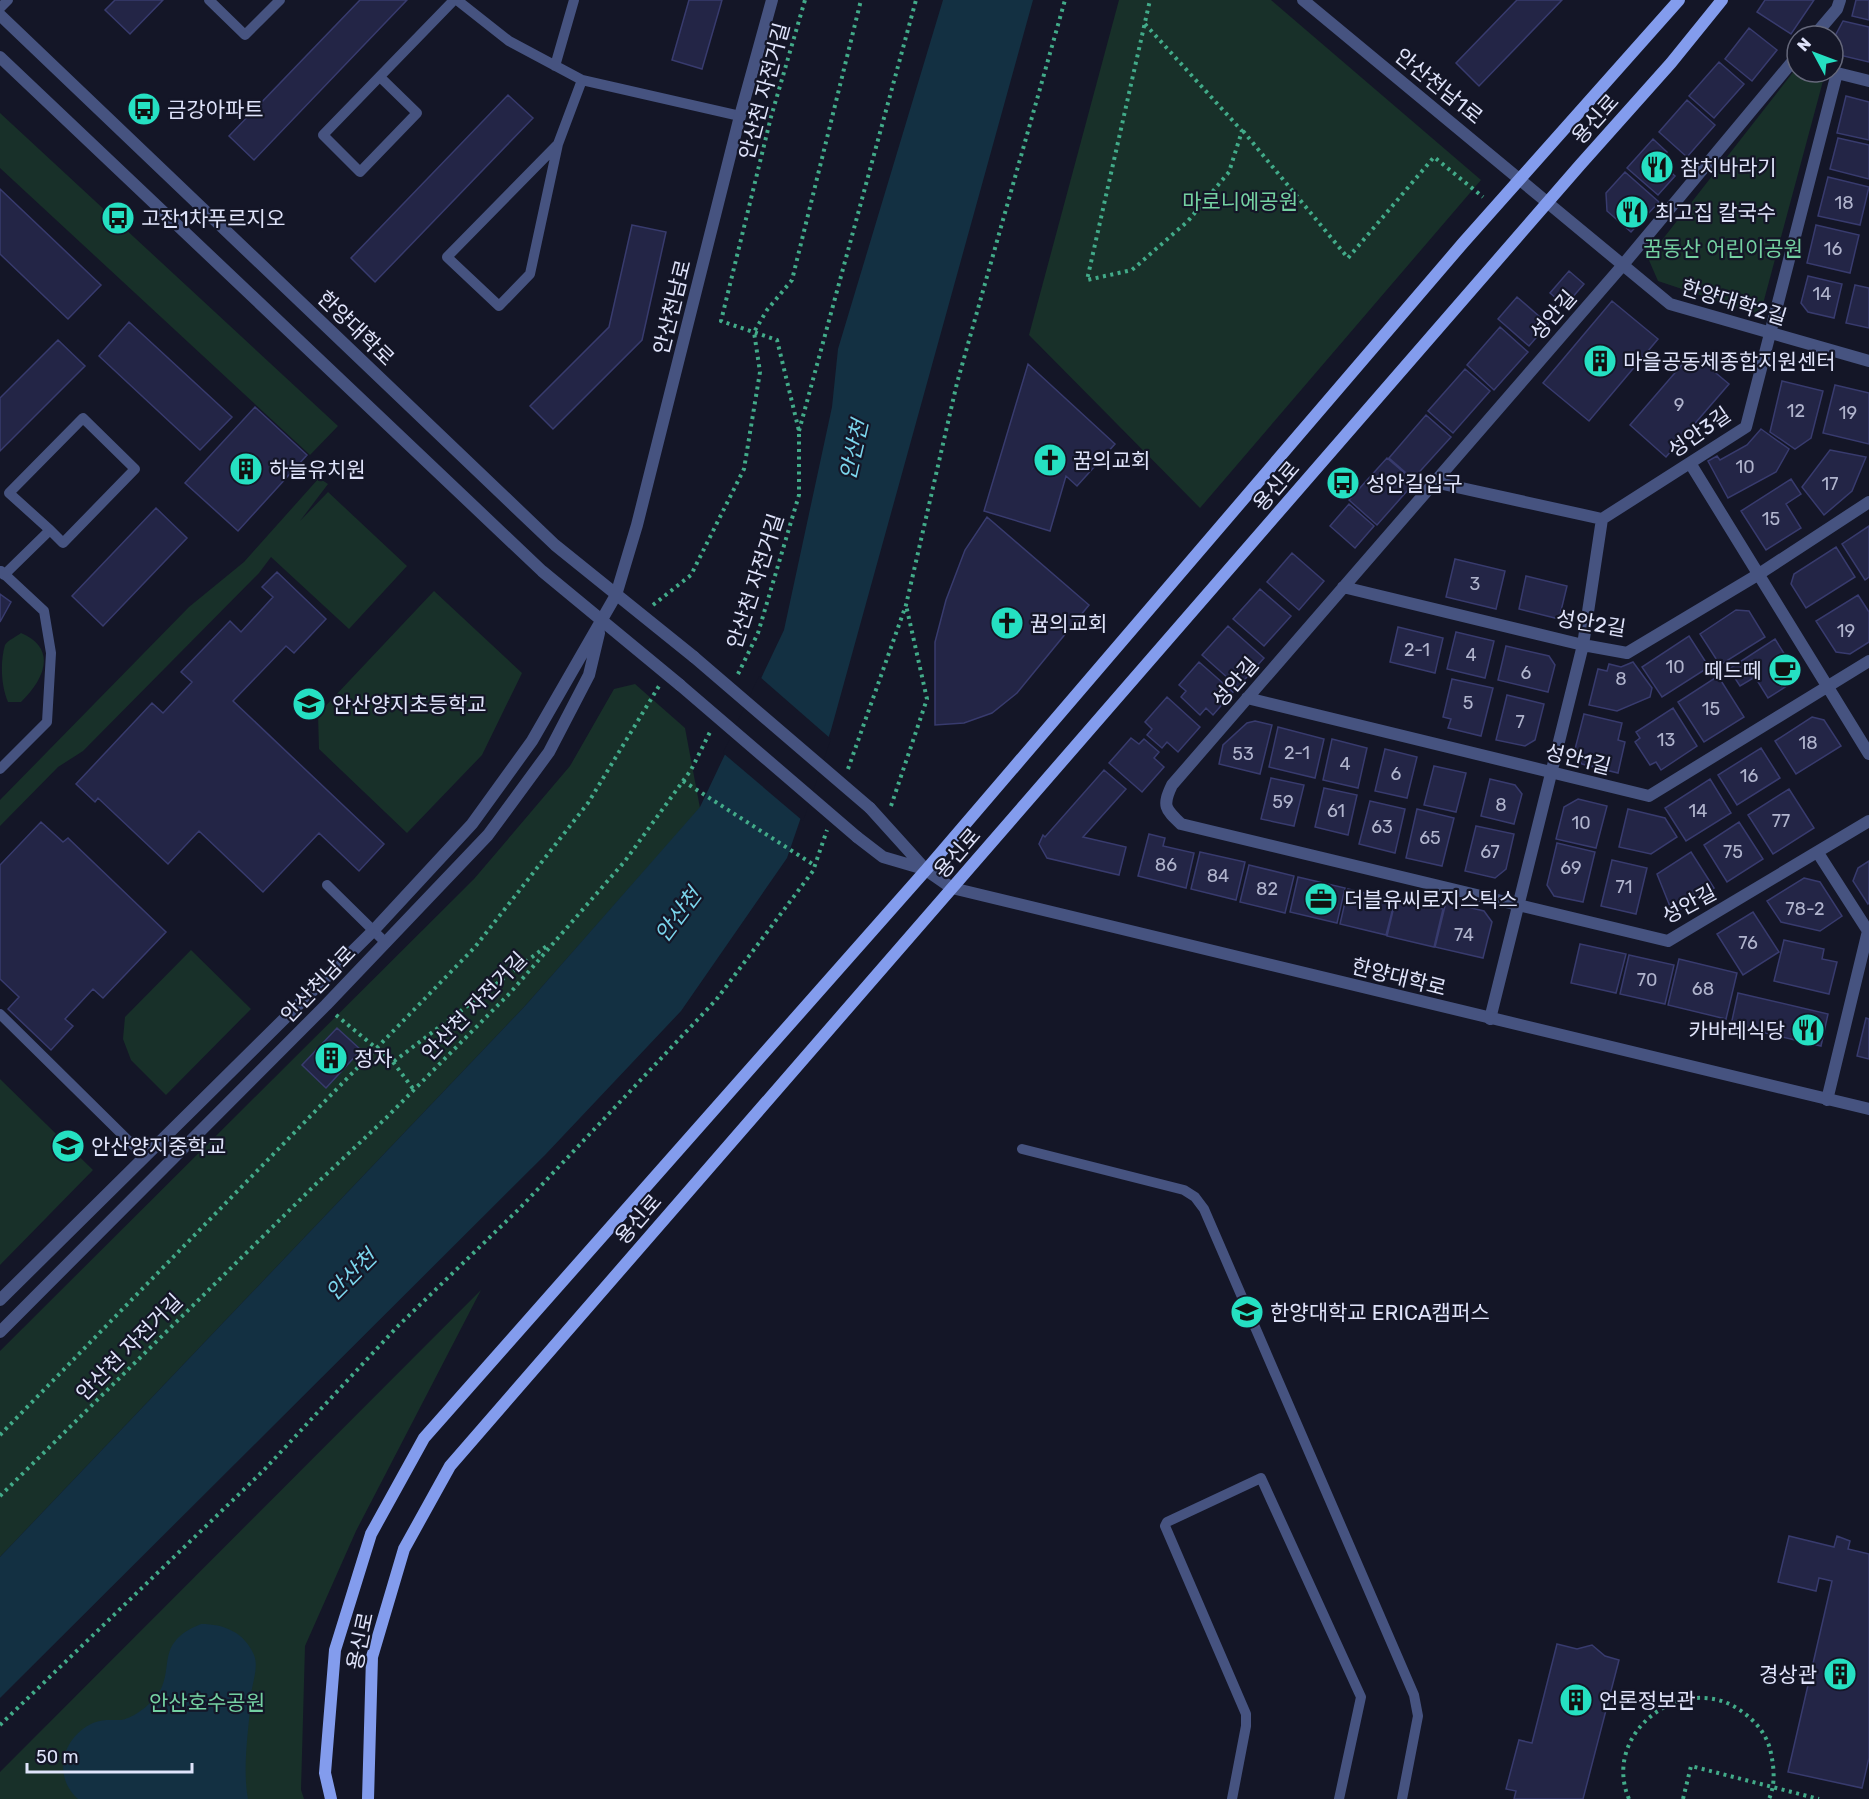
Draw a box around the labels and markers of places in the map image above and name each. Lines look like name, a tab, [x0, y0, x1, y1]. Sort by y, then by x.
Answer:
bus stop icon: 금강아파트	[126, 91, 162, 127]
place label: 금강아파트	[167, 97, 264, 122]
restaurant icon: 참치바라기	[1639, 149, 1675, 185]
place label: 참치바라기	[1680, 155, 1777, 180]
restaurant icon: 최고집 칼국수	[1614, 194, 1650, 230]
bus stop icon: 고잔1차푸르지오	[100, 200, 136, 236]
place label: 최고집 칼국수	[1655, 200, 1776, 225]
place label: 고잔1차푸르지오	[141, 206, 285, 231]
building icon: 마을공동체종합지원센터	[1582, 343, 1618, 379]
place label: 마을공동체종합지원센터	[1623, 349, 1836, 374]
church icon: 꿈의교회	[1032, 442, 1068, 478]
place label: 꿈의교회	[1073, 448, 1150, 473]
building icon: 하늘유치원	[228, 451, 264, 487]
place label: 하늘유치원	[269, 457, 366, 482]
bus stop icon: 성안길입구	[1325, 465, 1361, 501]
place label: 성안길입구	[1366, 471, 1463, 496]
church icon: 뀸의교회	[989, 605, 1025, 641]
place label: 뀸의교회	[1030, 611, 1107, 636]
cafe icon: 떼드떼	[1767, 652, 1803, 688]
place label: 떼드떼	[1704, 658, 1762, 683]
school or university icon: 안산양지초등학교	[291, 686, 327, 722]
place label: 안산양지초등학교	[332, 692, 487, 717]
office icon: 더블유씨로지스틱스	[1303, 881, 1339, 917]
place label: 더블유씨로지스틱스	[1344, 887, 1518, 912]
restaurant icon: 카바레식당	[1790, 1012, 1826, 1048]
place label: 카바레식당	[1688, 1018, 1785, 1043]
building icon: 정자	[313, 1040, 349, 1076]
place label: 정자	[354, 1046, 393, 1071]
school or university icon: 안산양지중학교	[50, 1128, 86, 1164]
place label: 안산양지중학교	[91, 1134, 226, 1159]
school or university icon: 한양대학교 ERICA캠퍼스	[1229, 1294, 1265, 1330]
place label: 한양대학교 ERICA캠퍼스	[1270, 1300, 1490, 1325]
building icon: 경상관	[1822, 1656, 1858, 1692]
place label: 경상관	[1759, 1662, 1817, 1687]
building icon: 언론정보관	[1558, 1682, 1594, 1718]
place label: 언론정보관	[1599, 1688, 1696, 1713]

